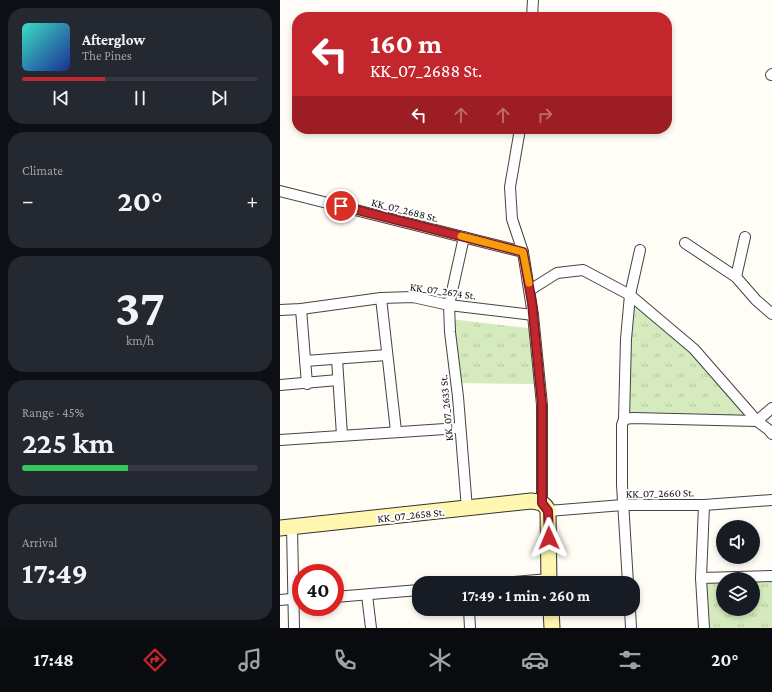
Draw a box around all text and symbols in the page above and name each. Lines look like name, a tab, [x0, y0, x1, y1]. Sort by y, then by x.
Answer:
icon: left	[304, 28, 356, 80]
text: 160 m	[370, 28, 442, 59]
text: Afterglow	[82, 32, 145, 48]
text: The Pines	[82, 48, 132, 63]
text: KK_07_2688 St.	[370, 61, 482, 81]
icon: previous	[50, 87, 72, 109]
icon: pause	[129, 87, 151, 109]
icon: next	[208, 87, 230, 109]
icon: left	[408, 104, 430, 126]
icon: ahead	[450, 104, 472, 126]
icon: ahead	[492, 104, 514, 126]
icon: right	[534, 104, 556, 126]
text: Climate	[22, 163, 63, 178]
text: 20°	[117, 184, 163, 217]
text: −	[22, 188, 34, 213]
text: +	[246, 188, 258, 213]
pin	[324, 189, 358, 223]
icon: arrive	[330, 195, 352, 217]
street label: KK_07_2688 St.	[370, 196, 440, 224]
text: 37	[115, 278, 165, 336]
street label: KK_07_2674 St.	[409, 280, 477, 302]
text: km/h	[126, 333, 154, 348]
street label: KK_07_2633 St.	[437, 374, 455, 442]
text: Range · 45%	[22, 405, 84, 420]
text: 225 km	[22, 426, 114, 459]
street label: KK_07_2660 St.	[626, 486, 694, 500]
street label: KK_07_2658 St.	[377, 506, 445, 524]
position arrow	[528, 517, 570, 559]
map controls	[716, 520, 760, 616]
button: sound	[716, 520, 760, 564]
text: Arrival	[22, 535, 57, 550]
text: 17:49	[22, 556, 88, 589]
speed limit sign: 40	[292, 564, 344, 616]
button: layers	[716, 572, 760, 616]
text: 17:49 · 1 min · 260 m	[462, 588, 590, 604]
icon: directions	[141, 646, 169, 674]
icon: music	[236, 646, 264, 674]
icon: phone	[331, 646, 359, 674]
icon: climate	[426, 646, 454, 674]
icon: car	[521, 646, 549, 674]
icon: filters	[616, 646, 644, 674]
text: 17:48	[34, 650, 74, 670]
text: 20°	[711, 650, 738, 670]

